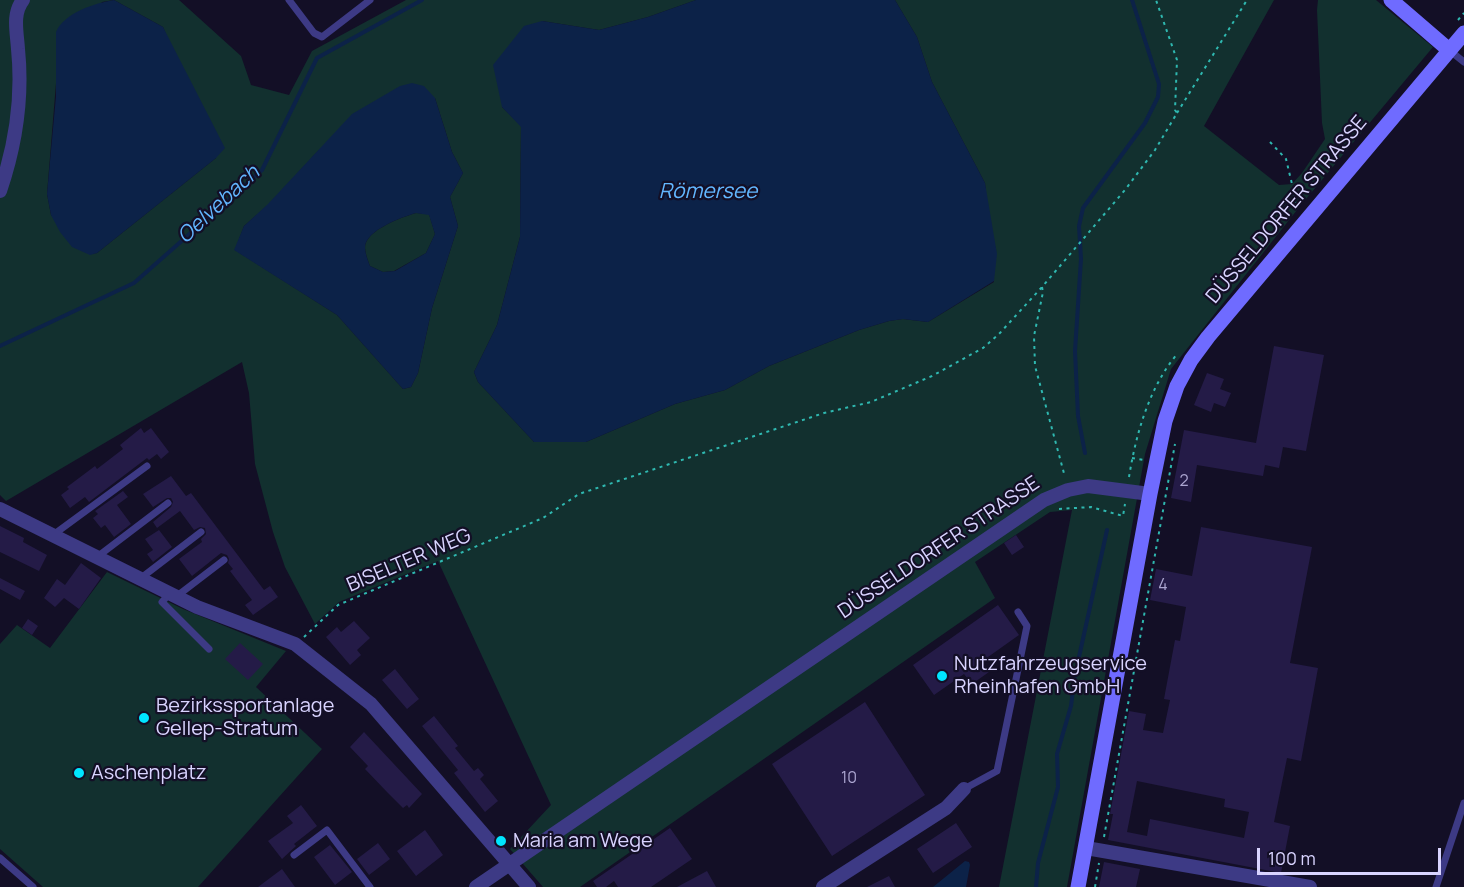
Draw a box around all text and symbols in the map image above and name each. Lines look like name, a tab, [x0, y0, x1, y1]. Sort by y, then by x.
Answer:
street label: DÜSSELDORFER STRASSE	[1201, 111, 1373, 309]
water label: Oelvebach	[173, 161, 265, 249]
water label: Römersee	[659, 179, 757, 205]
street label: DÜSSELDORFER STRASSE	[834, 472, 1044, 624]
house number: 2	[1179, 472, 1189, 492]
street label: BISELTER WEG	[343, 524, 475, 598]
house number: 4	[1158, 576, 1168, 596]
place label: Nutzfahrzeugservice Rheinhafen GmbH	[954, 652, 1147, 699]
marker: Nutzfahrzeugservice Rheinhafen GmbH	[935, 669, 949, 683]
place label: Bezirkssportanlage Gellep-Stratum	[156, 694, 334, 741]
marker: Bezirkssportanlage Gellep-Stratum	[137, 711, 151, 725]
place label: Aschenplatz	[91, 761, 207, 785]
marker: Aschenplatz	[72, 766, 86, 780]
house number: 10	[841, 769, 857, 789]
place label: Maria am Wege	[513, 829, 653, 853]
marker: Maria am Wege	[494, 834, 508, 848]
scale bar	[1260, 836, 1444, 874]
text: 100 m	[1268, 846, 1316, 870]

